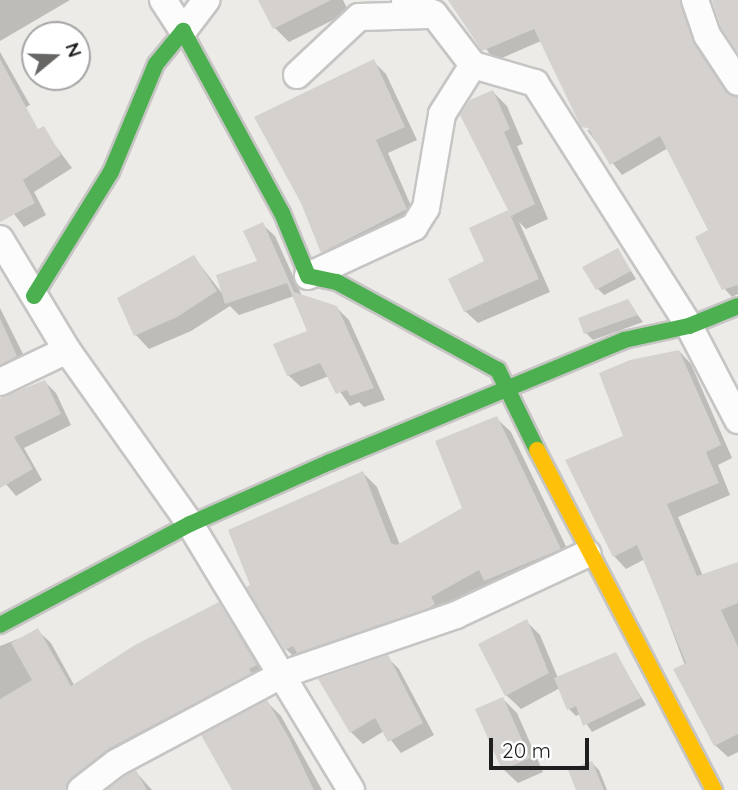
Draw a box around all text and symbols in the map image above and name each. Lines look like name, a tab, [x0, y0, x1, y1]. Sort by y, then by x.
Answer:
north arrow	[21, 21, 91, 91]
text: N	[60, 39, 88, 60]
scale bar	[493, 724, 593, 768]
text: 20 m	[502, 737, 551, 763]

